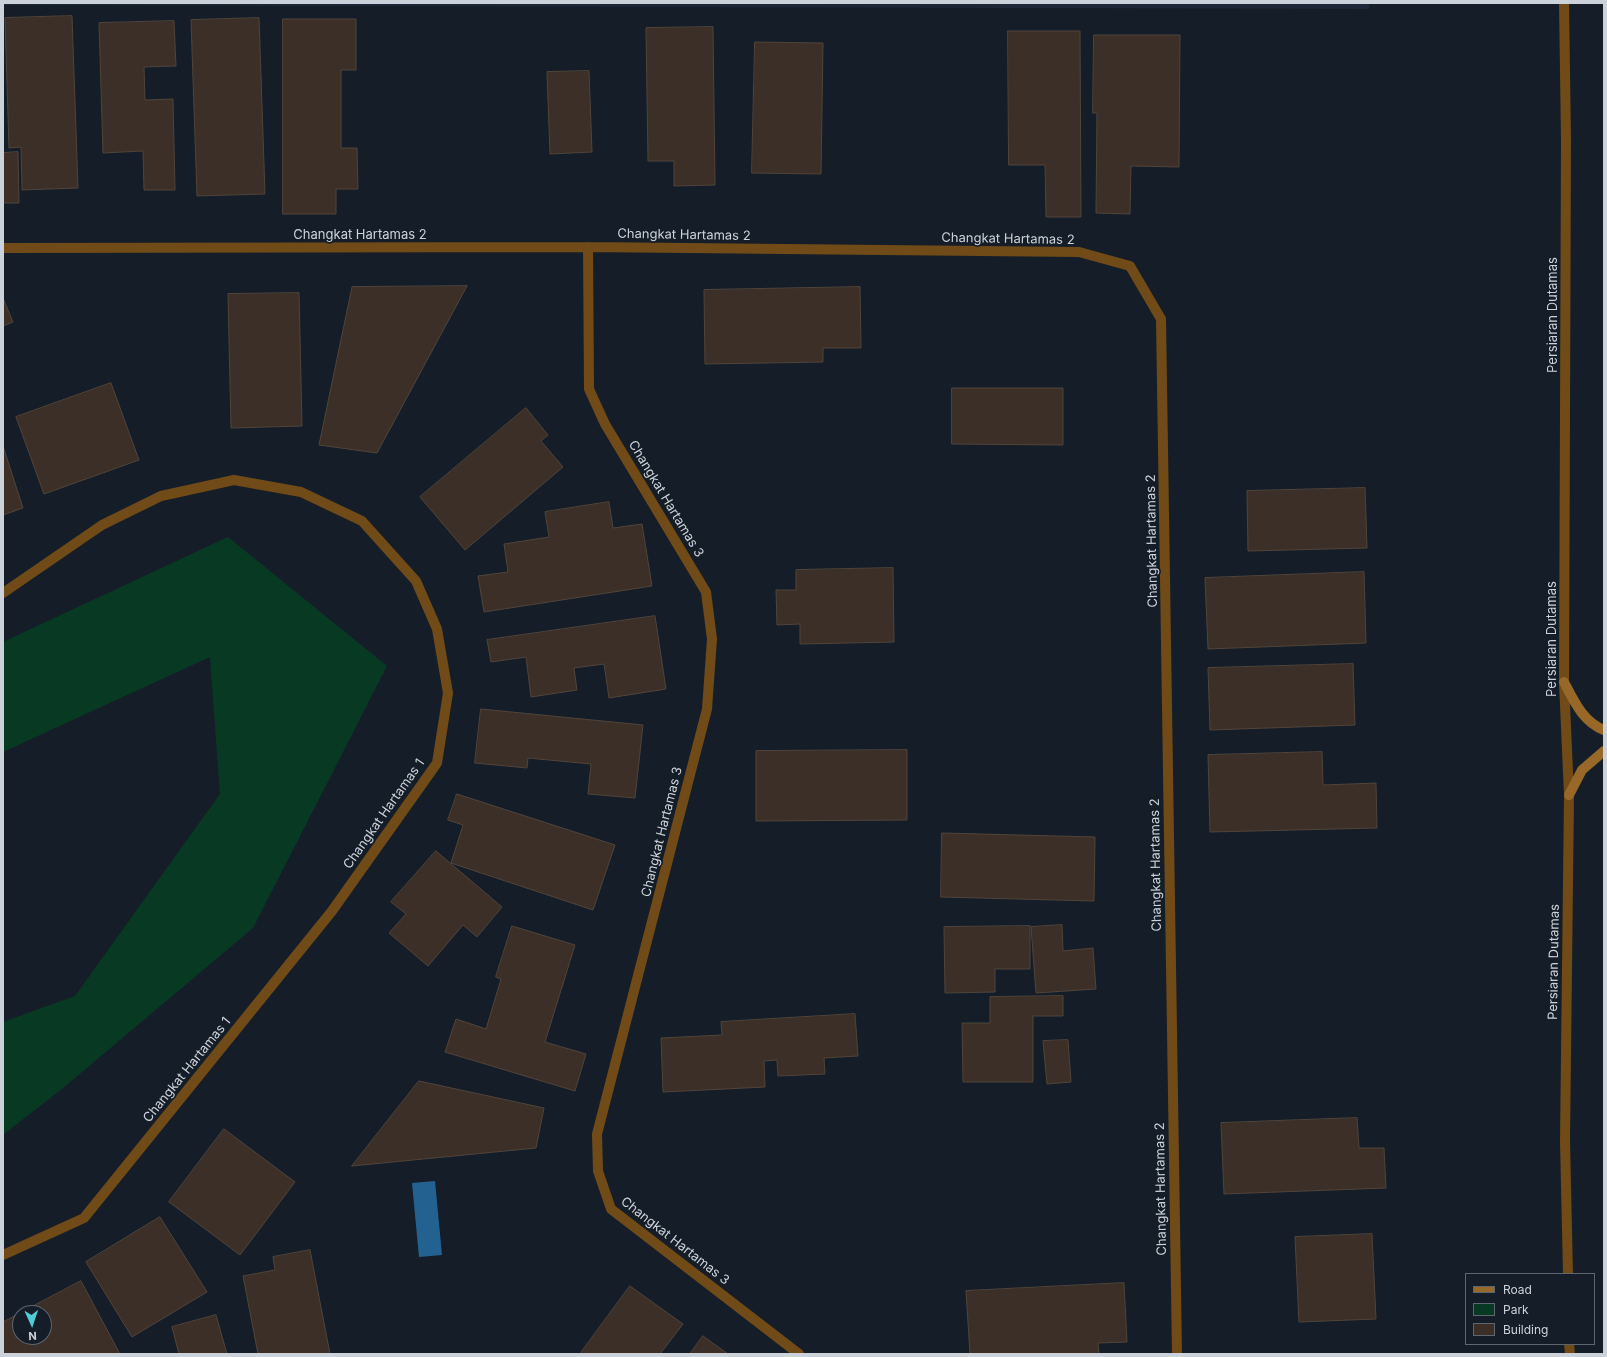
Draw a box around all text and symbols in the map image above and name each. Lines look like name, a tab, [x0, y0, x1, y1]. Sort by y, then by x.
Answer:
street label: Changkat Hartamas 2	[617, 226, 751, 244]
street label: Changkat Hartamas 2	[293, 227, 427, 243]
street label: Changkat Hartamas 2	[941, 230, 1075, 248]
street label: Persiaran Dutamas	[1545, 257, 1561, 373]
street label: Changkat Hartamas 3	[625, 438, 707, 560]
street label: Changkat Hartamas 2	[1143, 474, 1161, 608]
street label: Persiaran Dutamas	[1544, 581, 1560, 697]
street label: Changkat Hartamas 1	[340, 756, 428, 872]
street label: Changkat Hartamas 3	[638, 765, 686, 899]
street label: Changkat Hartamas 2	[1147, 798, 1165, 932]
street label: Persiaran Dutamas	[1545, 904, 1563, 1020]
street label: Changkat Hartamas 1	[140, 1014, 234, 1126]
street label: Changkat Hartamas 2	[1152, 1122, 1170, 1256]
street label: Changkat Hartamas 3	[618, 1194, 732, 1288]
legend	[1465, 1273, 1595, 1345]
text: Road	[1503, 1282, 1532, 1297]
text: Park	[1503, 1302, 1529, 1317]
north arrow	[12, 1305, 52, 1345]
text: Building	[1503, 1322, 1548, 1337]
text: N	[28, 1329, 37, 1343]

